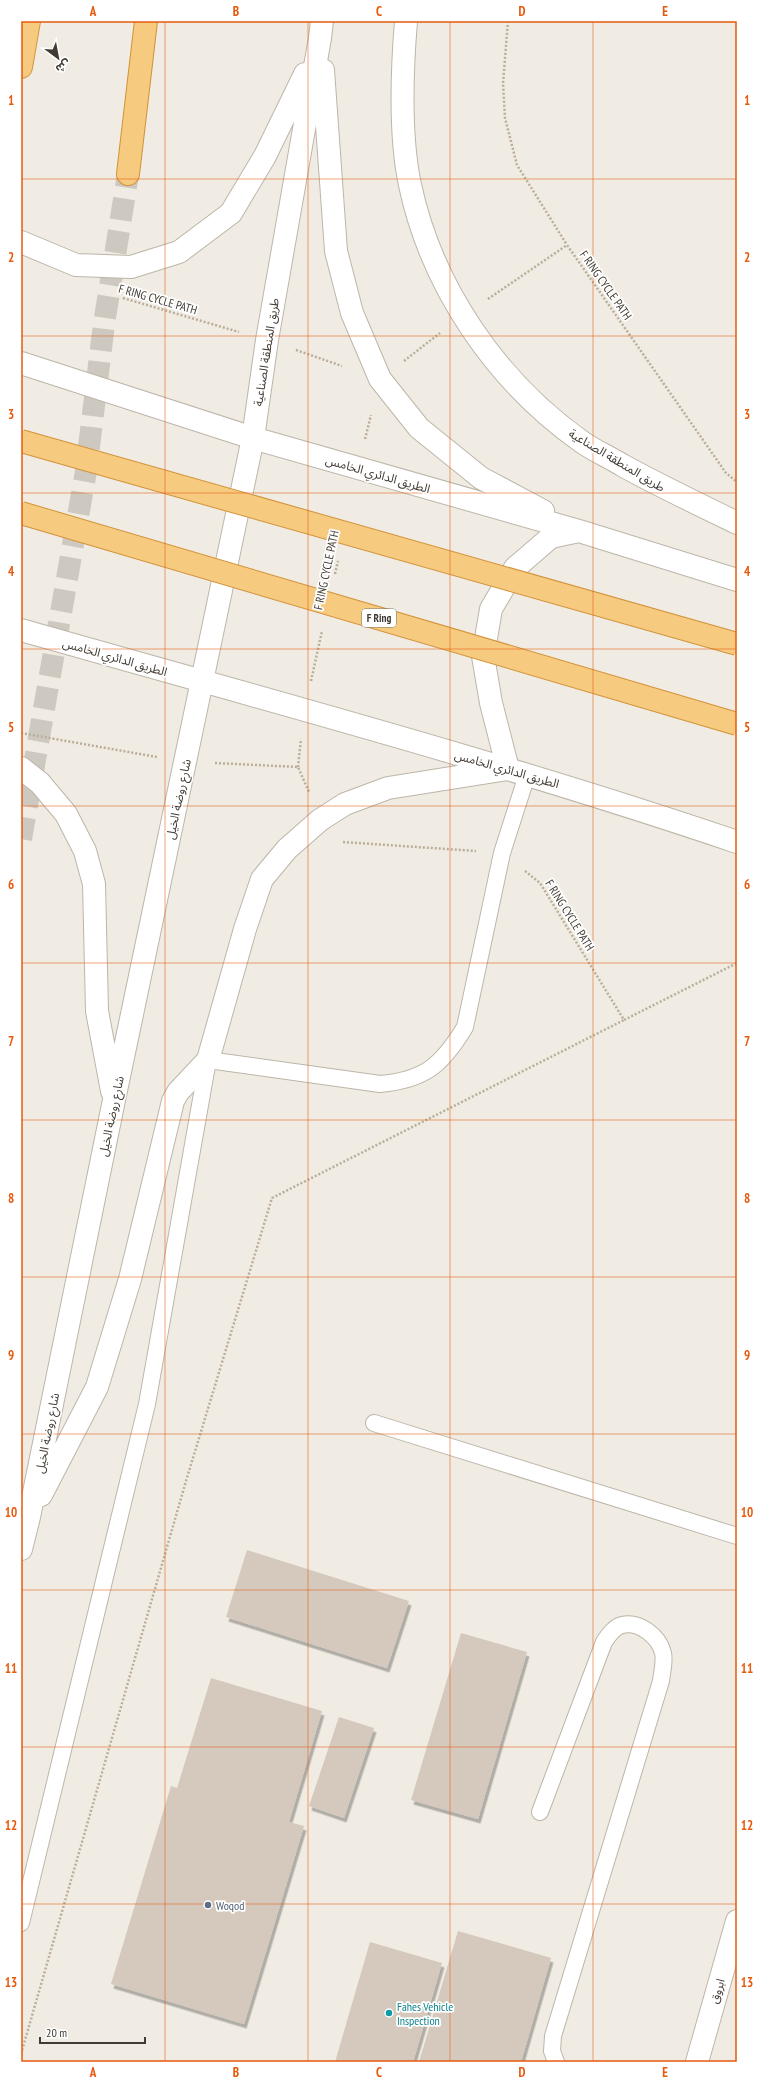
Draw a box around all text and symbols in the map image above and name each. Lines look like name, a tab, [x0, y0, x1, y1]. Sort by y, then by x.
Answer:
text: A	[89, 3, 97, 20]
text: B	[233, 3, 239, 20]
text: C	[376, 3, 382, 20]
text: D	[519, 3, 526, 20]
text: E	[662, 3, 668, 20]
north arrow	[38, 38, 78, 78]
text: ش	[53, 57, 73, 76]
text: 1	[8, 92, 14, 109]
text: 1	[744, 92, 750, 109]
street label: F RING CYCLE PATH	[577, 248, 635, 322]
text: 2	[8, 249, 14, 266]
text: 2	[744, 249, 750, 266]
street label: F RING CYCLE PATH	[117, 281, 199, 317]
street label: طريق المنطقة الصناعية	[250, 297, 283, 407]
text: 3	[8, 406, 14, 423]
text: 3	[744, 406, 750, 423]
street label: طريق المنطقة الصناعية	[566, 425, 668, 495]
street label: الطريق الدائري الخامس	[323, 452, 432, 499]
street label: F RING CYCLE PATH	[310, 529, 342, 611]
text: 4	[8, 563, 15, 580]
text: 4	[744, 563, 751, 580]
road number: F Ring	[362, 609, 396, 627]
street label: الطريق الدائري الخامس	[60, 635, 169, 682]
text: 5	[8, 719, 14, 736]
text: 5	[744, 719, 750, 736]
street label: الطريق الدائري الخامس	[452, 747, 561, 794]
street label: شارع روضة الخيل	[162, 757, 196, 841]
text: 6	[8, 876, 14, 893]
text: 6	[744, 876, 750, 893]
street label: F RING CYCLE PATH	[542, 877, 598, 953]
text: 7	[8, 1033, 14, 1050]
text: 7	[744, 1033, 750, 1050]
street label: شارع روضة الخيل	[95, 1074, 129, 1158]
text: 8	[8, 1190, 14, 1207]
text: 8	[744, 1190, 750, 1207]
text: 9	[8, 1347, 14, 1364]
text: 9	[744, 1347, 750, 1364]
street label: شارع روضة الخيل	[32, 1391, 64, 1475]
text: 10	[5, 1504, 17, 1521]
text: 10	[741, 1504, 753, 1521]
text: 11	[5, 1660, 17, 1677]
text: 11	[741, 1660, 753, 1677]
text: 12	[5, 1817, 17, 1834]
text: 12	[741, 1817, 753, 1834]
place label: Woqod	[216, 1898, 244, 1913]
marker: Woqod	[203, 1900, 213, 1910]
text: 13	[5, 1974, 17, 1991]
text: 13	[741, 1974, 753, 1991]
street label: ابروق	[706, 1977, 728, 2005]
place label: Fahes Vehicle Inspection	[397, 1999, 453, 2028]
marker: Fahes Vehicle Inspection	[384, 2008, 394, 2018]
scale bar	[40, 2019, 145, 2045]
text: 20 m	[46, 2025, 67, 2040]
text: A	[89, 2064, 97, 2081]
text: B	[233, 2064, 239, 2081]
text: C	[376, 2064, 382, 2081]
text: D	[519, 2064, 526, 2081]
text: E	[662, 2064, 668, 2081]

